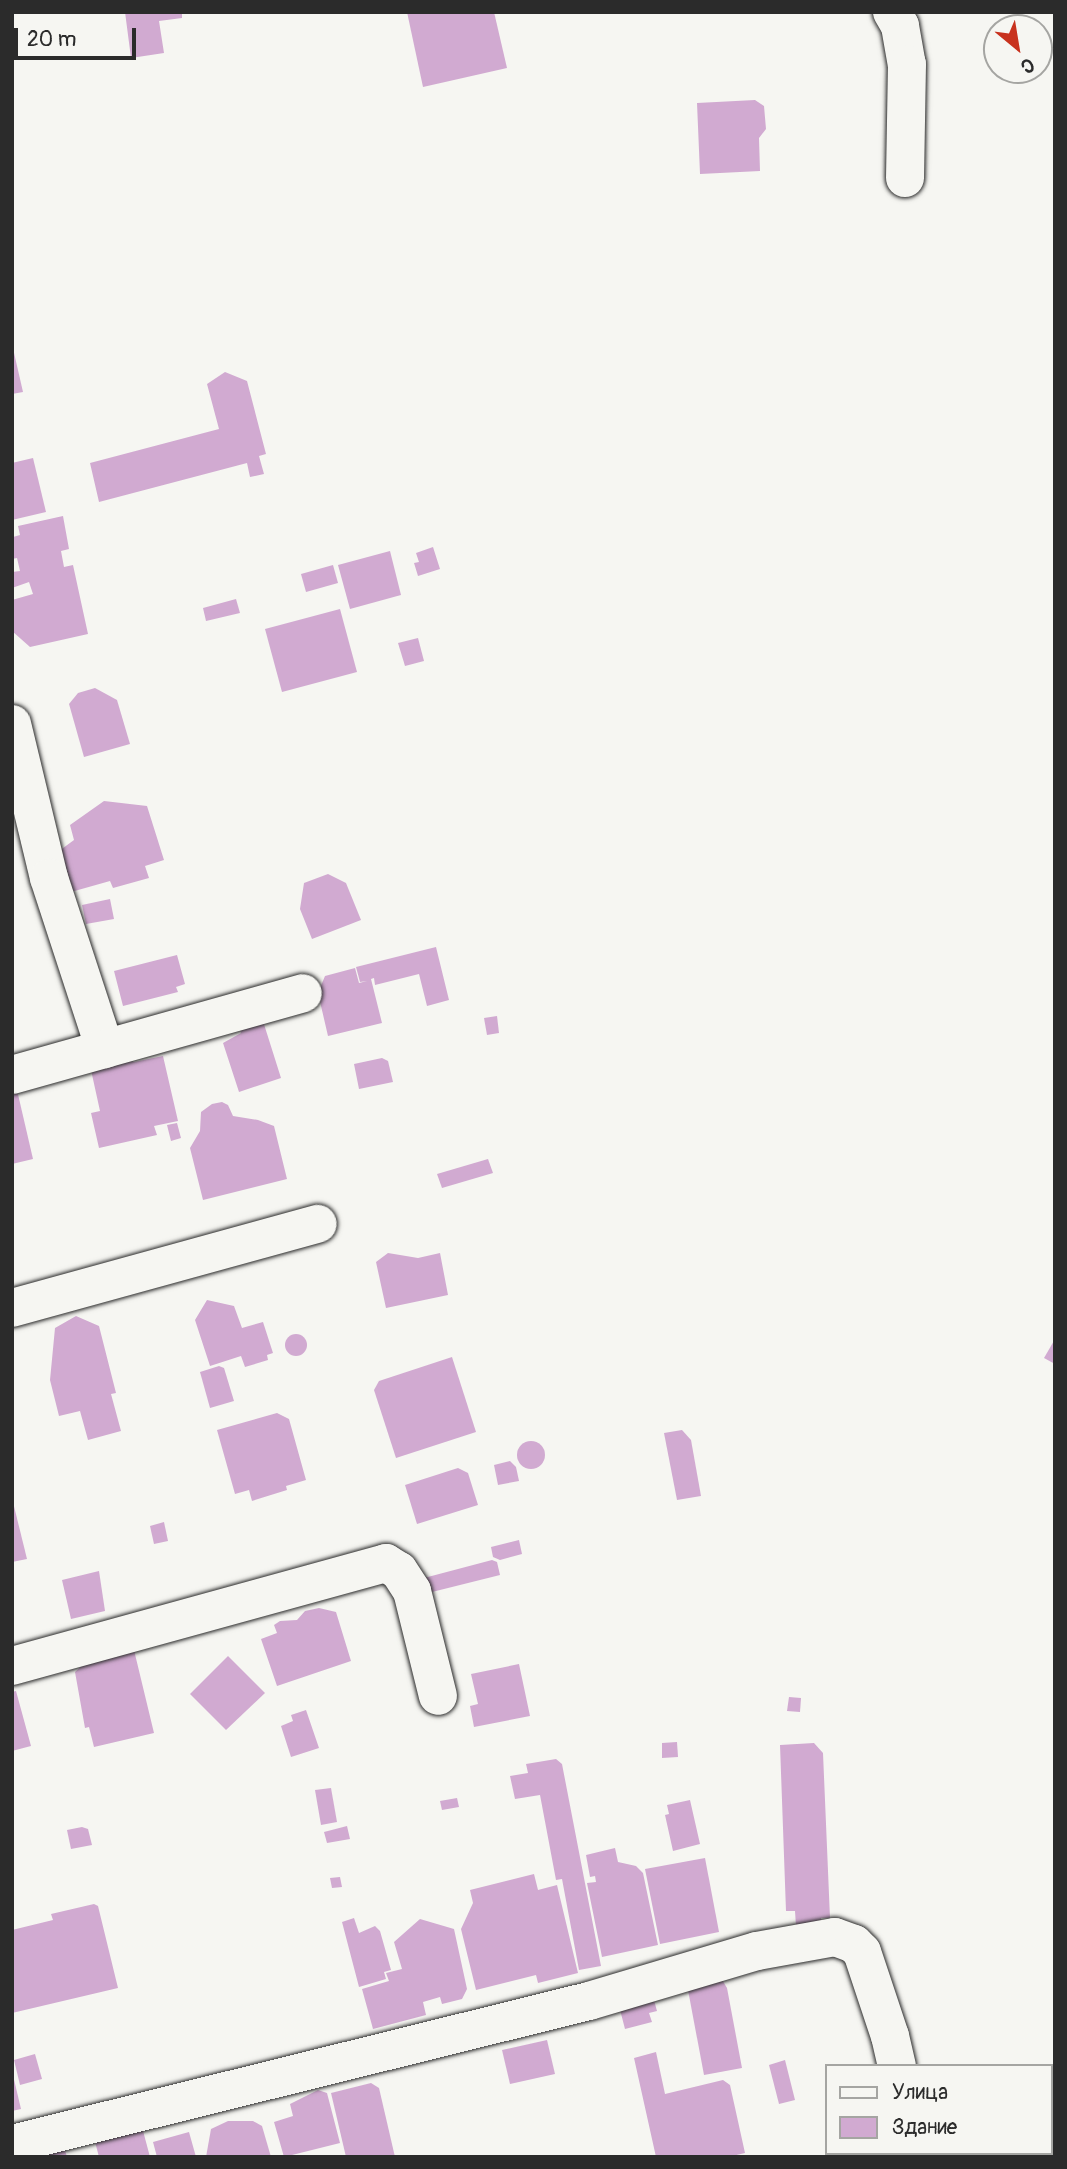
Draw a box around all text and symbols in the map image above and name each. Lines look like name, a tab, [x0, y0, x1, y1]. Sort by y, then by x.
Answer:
scale bar	[18, 14, 140, 58]
north arrow	[983, 14, 1053, 84]
text: 20 m	[27, 26, 76, 53]
text: С	[1016, 52, 1039, 79]
legend	[825, 2064, 1053, 2155]
text: Улица	[892, 2079, 948, 2106]
text: Здание	[892, 2114, 957, 2141]

